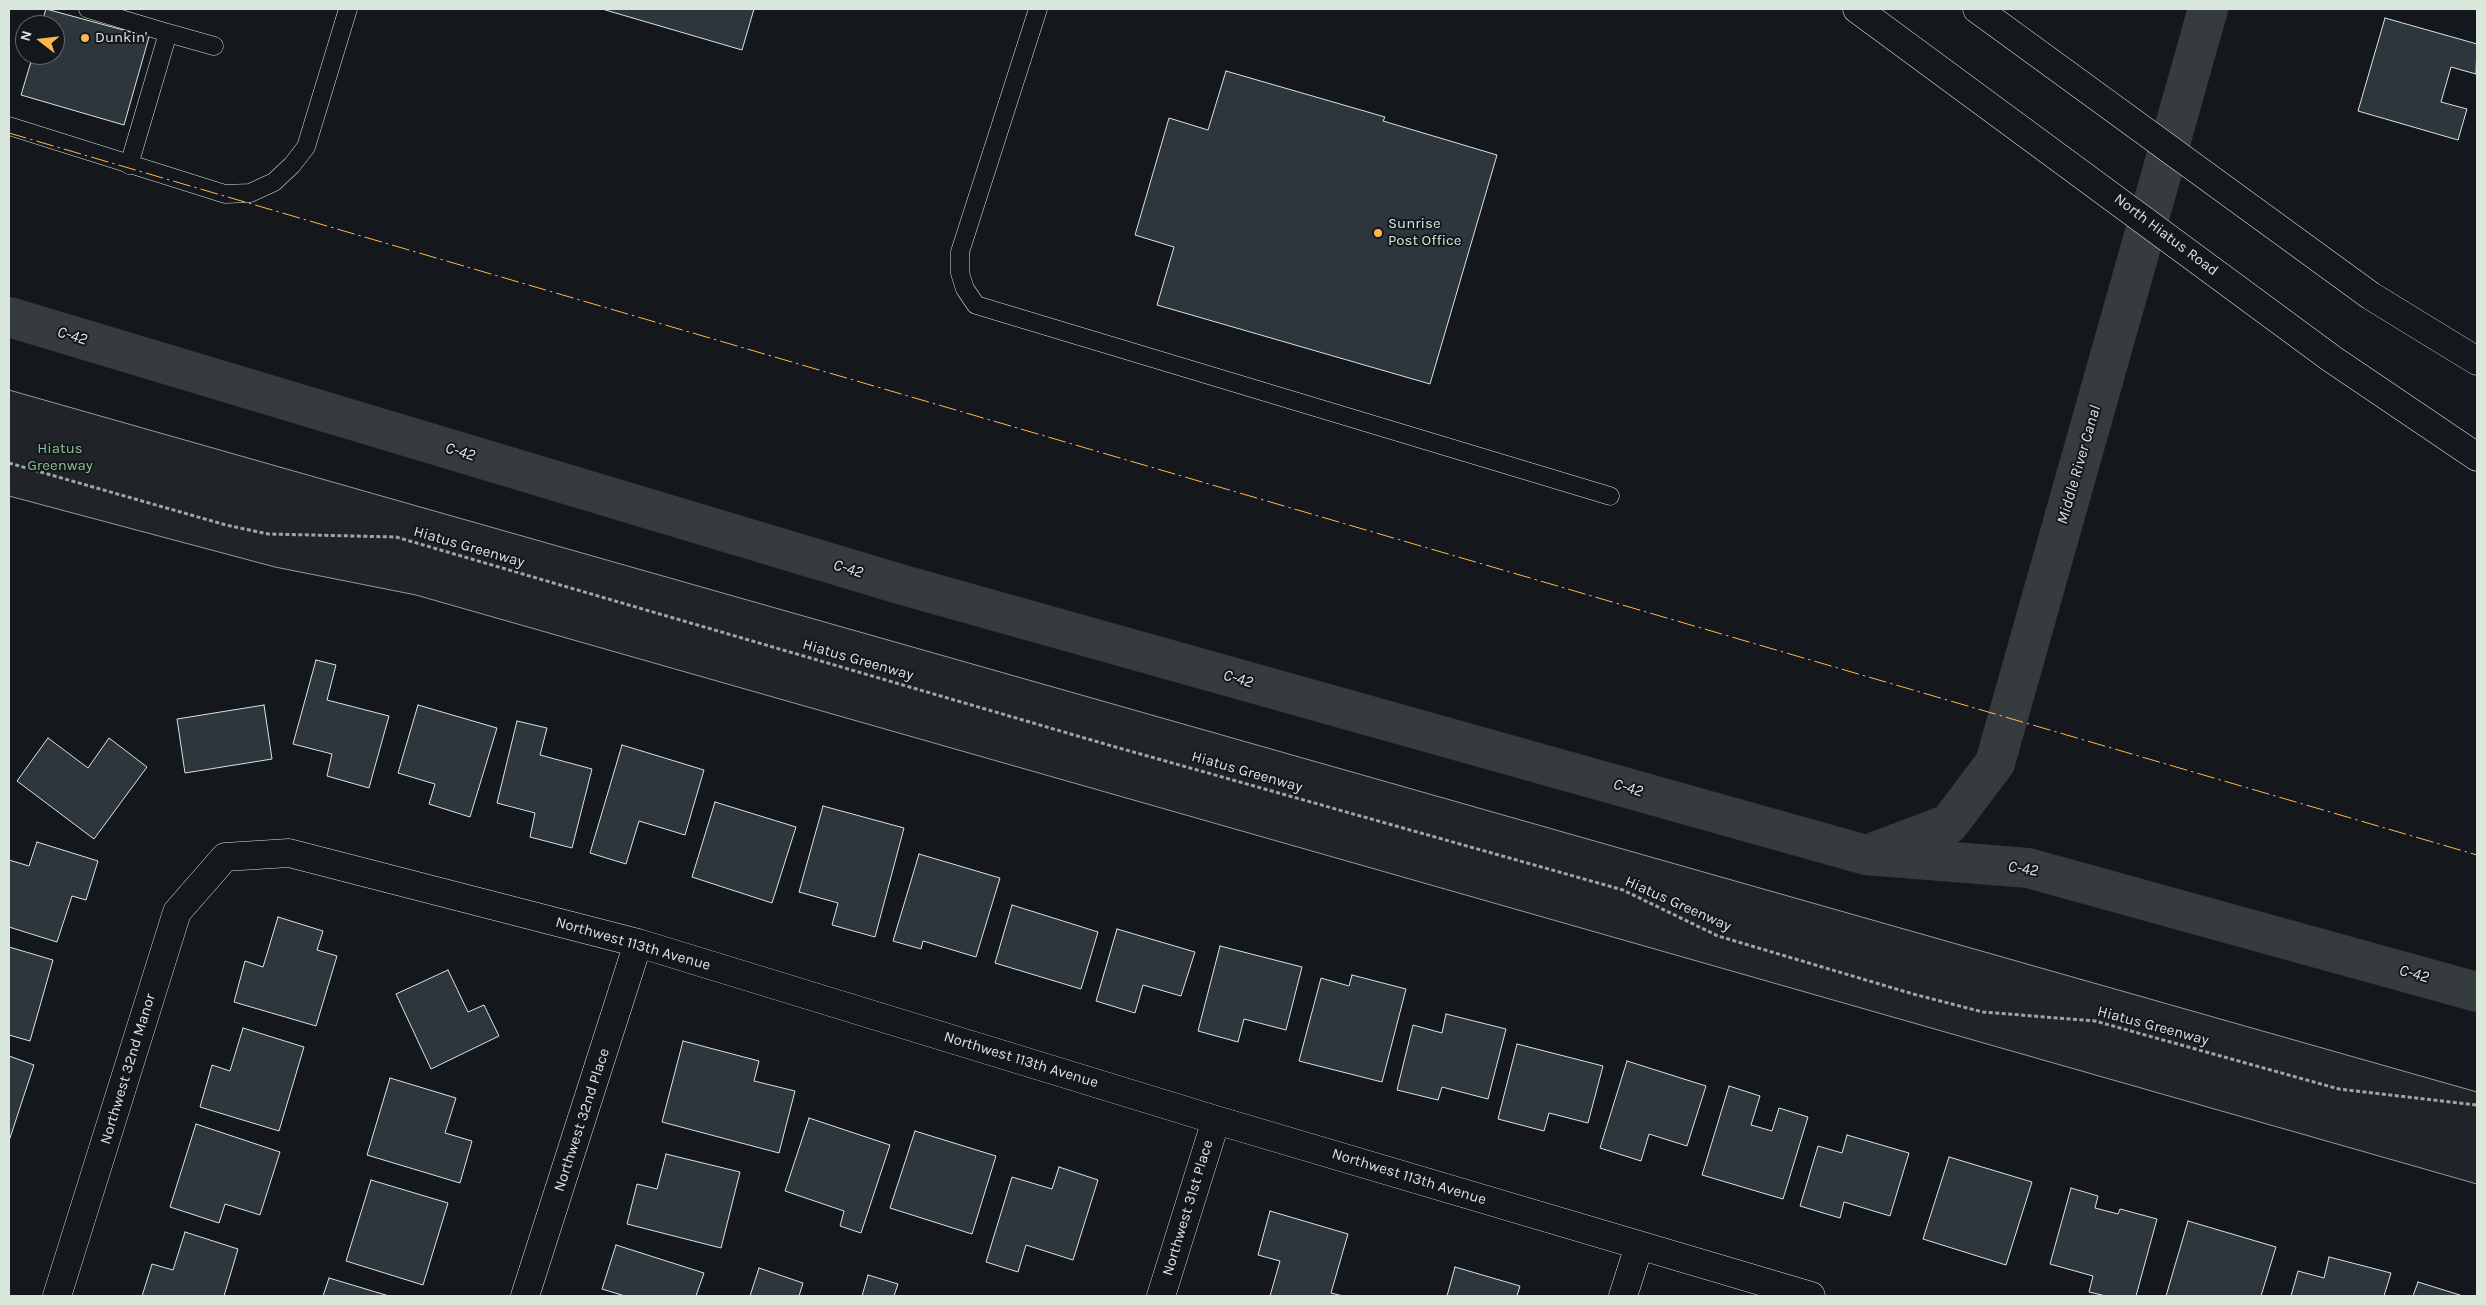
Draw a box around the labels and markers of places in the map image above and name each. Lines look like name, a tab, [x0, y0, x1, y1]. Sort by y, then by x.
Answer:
place label: Dunkin'	[95, 29, 147, 47]
marker: Dunkin'	[79, 32, 91, 44]
place label: Sunrise Post Office	[1388, 215, 1461, 250]
marker: Sunrise Post Office	[1372, 227, 1384, 239]

